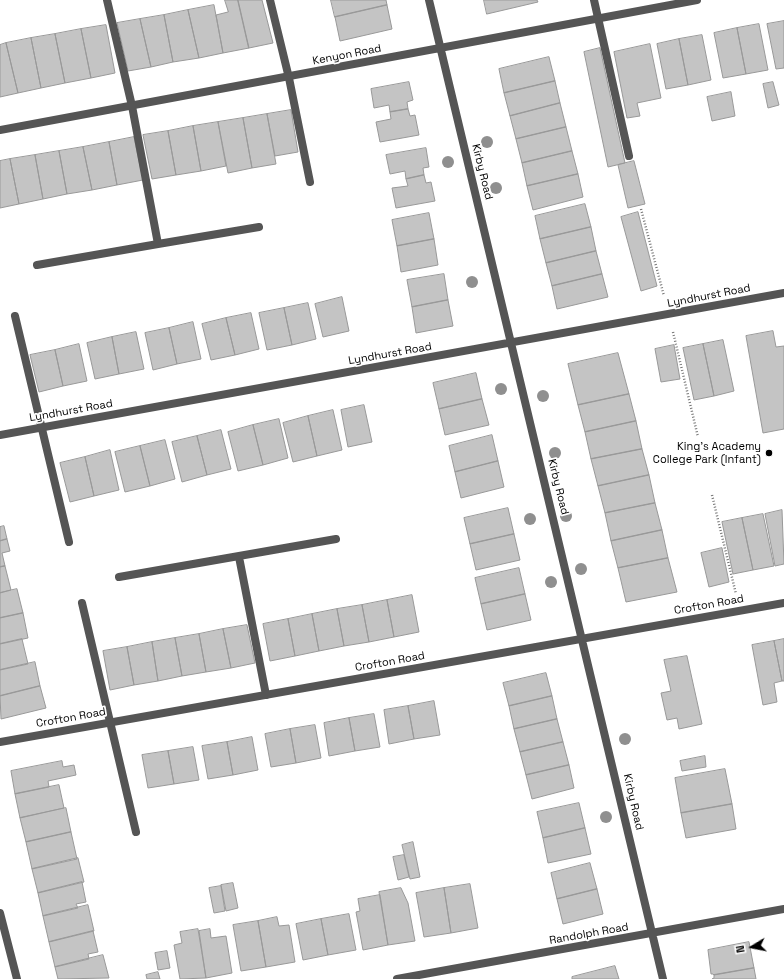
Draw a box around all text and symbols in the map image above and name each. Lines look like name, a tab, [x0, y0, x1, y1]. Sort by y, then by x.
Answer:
street label: Kenyon Road	[312, 42, 382, 68]
street label: Kirby Road	[469, 143, 495, 201]
street label: Lyndhurst Road	[666, 281, 752, 311]
street label: Lyndhurst Road	[347, 340, 433, 368]
street label: Lyndhurst Road	[28, 397, 114, 425]
place label: King's Academy College Park (Infant)	[653, 440, 761, 466]
marker: King's Academy College Park (Infant)	[764, 448, 774, 458]
street label: Kirby Road	[545, 458, 571, 516]
street label: Crofton Road	[673, 592, 745, 618]
street label: Crofton Road	[354, 649, 426, 675]
street label: Crofton Road	[35, 705, 107, 731]
street label: Kirby Road	[620, 773, 646, 831]
street label: Randolph Road	[548, 921, 630, 947]
north arrow	[732, 927, 772, 967]
text: N	[733, 944, 748, 954]

